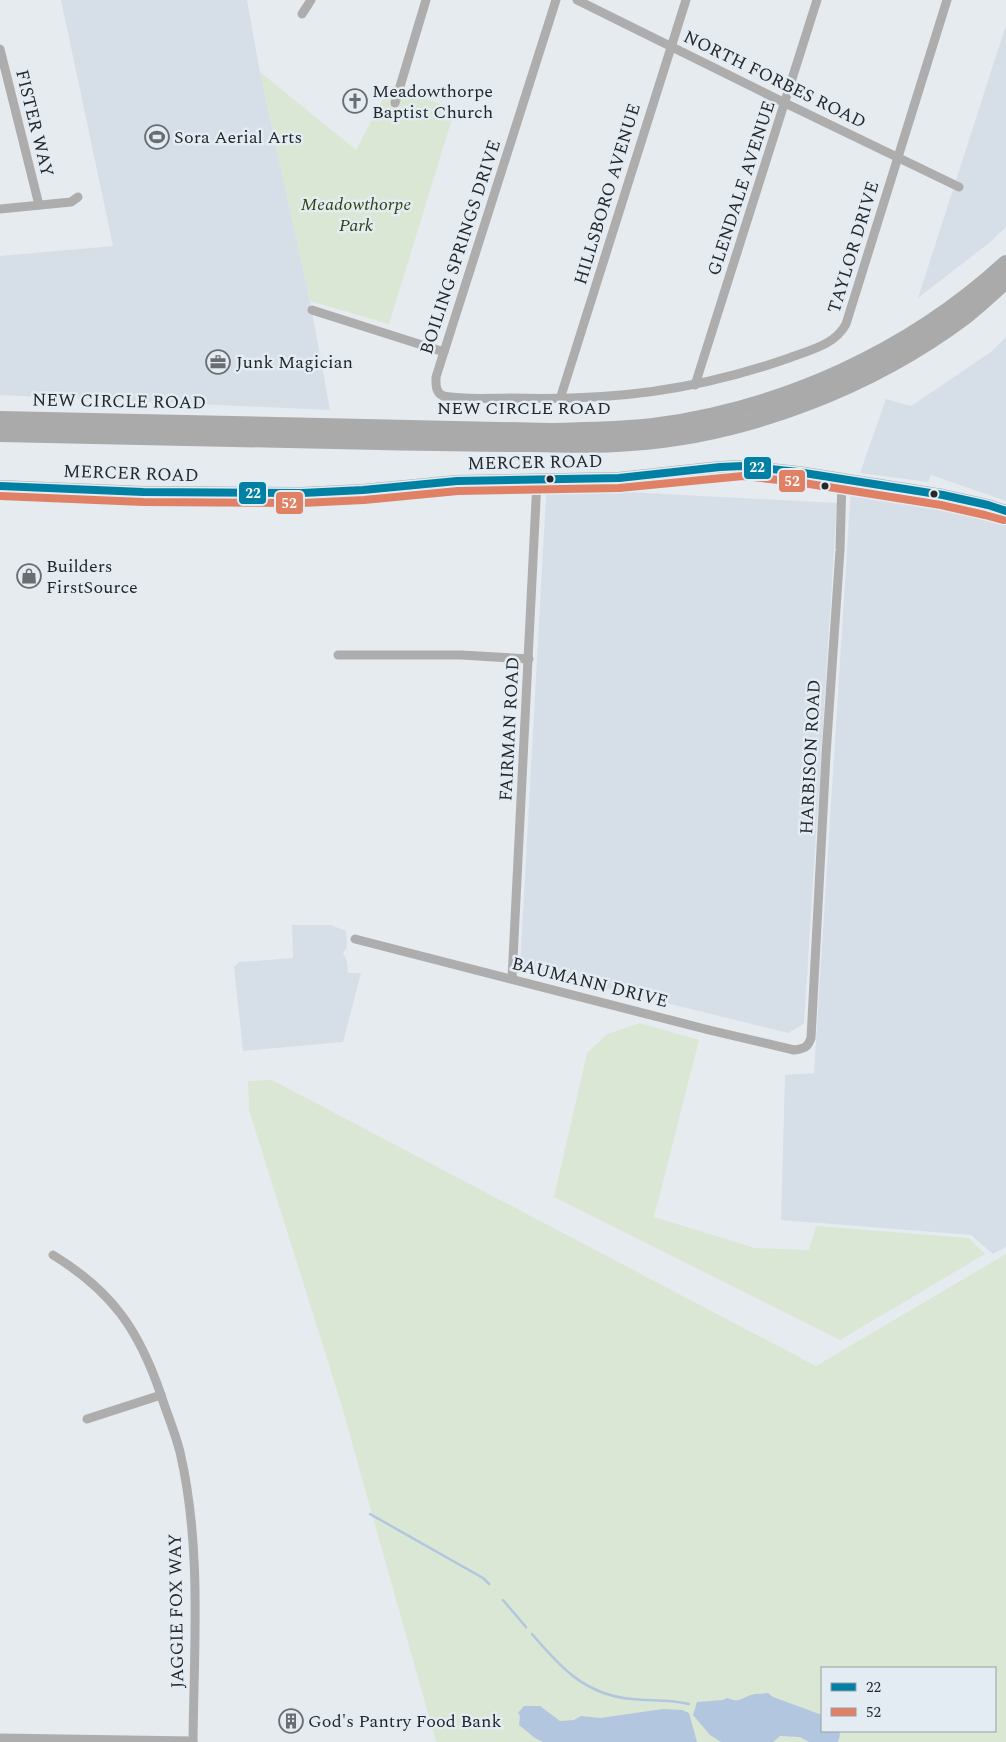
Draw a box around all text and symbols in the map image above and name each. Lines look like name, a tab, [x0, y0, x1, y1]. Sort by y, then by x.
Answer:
street label: NORTH FORBES ROAD	[679, 23, 871, 135]
street label: FISTER WAY	[8, 67, 61, 180]
place label: Meadowthorpe Baptist Church	[372, 78, 493, 126]
church icon: Meadowthorpe Baptist Church	[342, 88, 368, 114]
street label: GLENDALE AVENUE	[700, 97, 783, 279]
street label: HILLSBORO AVENUE	[567, 100, 648, 288]
sports icon: Sora Aerial Arts	[144, 124, 170, 150]
place label: Sora Aerial Arts	[174, 124, 302, 151]
street label: BOILING SPRINGS DRIVE	[413, 136, 508, 358]
street label: TAYLOR DRIVE	[821, 178, 886, 317]
park label: Meadowthorpe Park	[301, 191, 411, 239]
office icon: Junk Magician	[205, 349, 231, 375]
place label: Junk Magician	[236, 349, 353, 376]
street label: NEW CIRCLE ROAD	[32, 386, 206, 417]
street label: NEW CIRCLE ROAD	[437, 395, 611, 422]
street label: MERCER ROAD	[467, 448, 603, 477]
line badge: 22	[743, 456, 772, 480]
text: 22	[749, 457, 765, 478]
street label: MERCER ROAD	[63, 458, 199, 489]
line badge: 52	[778, 469, 806, 493]
text: 52	[784, 471, 800, 492]
unlabelled marker	[545, 474, 555, 484]
line badge: 22	[238, 481, 267, 505]
unlabelled marker	[820, 481, 830, 491]
text: 22	[245, 483, 261, 504]
unlabelled marker	[929, 489, 939, 499]
line badge: 52	[275, 491, 304, 515]
text: 52	[281, 493, 297, 514]
place label: Builders FirstSource	[46, 553, 138, 601]
shop icon: Builders FirstSource	[16, 563, 42, 589]
street label: FAIRMAN ROAD	[492, 656, 527, 802]
street label: HARBISON ROAD	[793, 679, 828, 835]
street label: BAUMANN DRIVE	[509, 950, 671, 1015]
street label: JAGGIE FOX WAY	[162, 1533, 191, 1689]
legend	[821, 1667, 996, 1732]
text: 22	[866, 1676, 881, 1699]
text: 52	[866, 1701, 881, 1724]
building icon: God's Pantry Food Bank	[278, 1708, 304, 1734]
place label: God's Pantry Food Bank	[308, 1708, 502, 1735]

